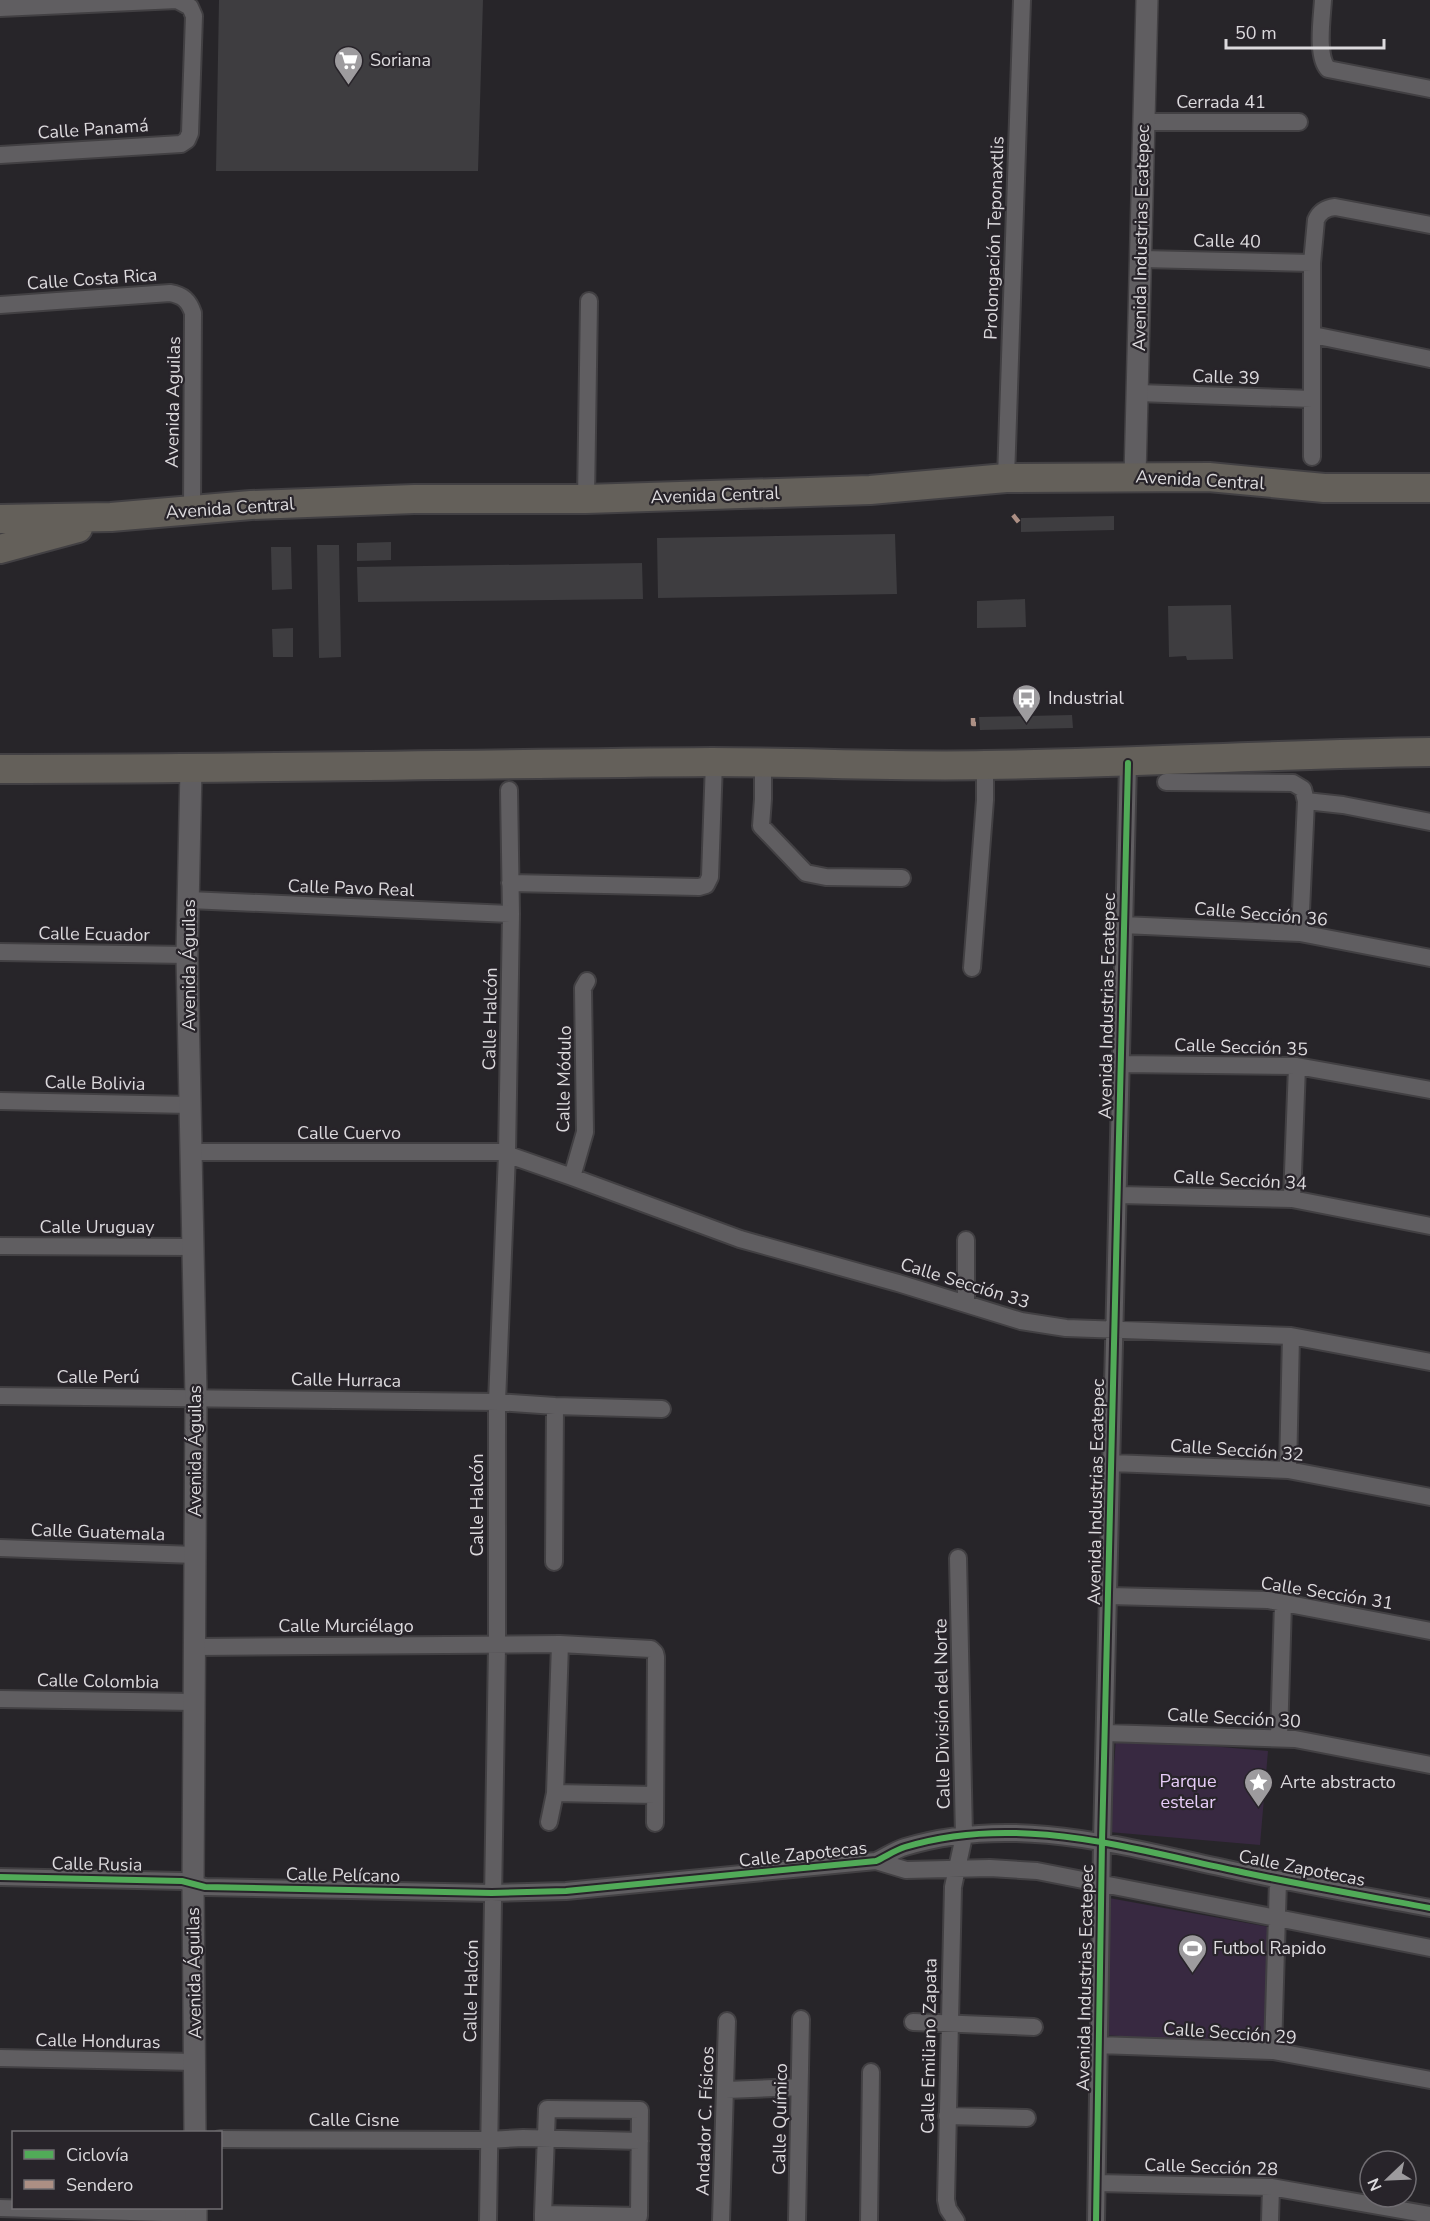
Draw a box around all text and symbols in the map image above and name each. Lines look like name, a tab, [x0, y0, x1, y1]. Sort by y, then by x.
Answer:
scale bar	[1226, 12, 1384, 50]
text: 50 m	[1235, 21, 1277, 45]
supermarket icon: Soriana	[333, 44, 365, 86]
place label: Soriana	[370, 48, 431, 72]
street label: Cerrada 41	[1176, 90, 1266, 114]
street label: Calle Panamá	[37, 113, 149, 145]
street label: Avenida Industrias Ecatepec	[1127, 125, 1155, 351]
street label: Prolongación Teponaxtlis	[978, 136, 1010, 340]
street label: Calle 40	[1193, 228, 1261, 254]
street label: Calle Costa Rica	[26, 262, 158, 296]
street label: Avenida Aguilas	[160, 336, 186, 468]
street label: Calle 39	[1192, 364, 1260, 390]
street label: Avenida Central	[1135, 465, 1266, 495]
street label: Avenida Central	[650, 481, 781, 509]
street label: Avenida Central	[165, 491, 296, 524]
bus stop icon: Industrial	[1011, 682, 1043, 724]
place label: Industrial	[1048, 686, 1124, 710]
street label: Calle Pavo Real	[287, 874, 415, 902]
street label: Avenida Industrias Ecatepec	[1093, 893, 1121, 1119]
street label: Calle Sección 36	[1193, 896, 1329, 932]
street label: Avenida Águilas	[177, 899, 201, 1031]
street label: Calle Ecuador	[38, 921, 150, 947]
street label: Calle Halcón	[477, 967, 503, 1071]
street label: Calle Módulo	[551, 1025, 577, 1133]
street label: Calle Sección 35	[1174, 1033, 1308, 1061]
street label: Calle Bolivia	[44, 1070, 146, 1096]
street label: Calle Cuervo	[297, 1121, 401, 1145]
street label: Calle Sección 34	[1173, 1165, 1308, 1195]
street label: Calle Uruguay	[39, 1215, 155, 1239]
street label: Calle Sección 33	[897, 1252, 1033, 1314]
street label: Calle Perú	[56, 1365, 140, 1389]
street label: Calle Hurraca	[291, 1367, 401, 1393]
street label: Avenida Industrias Ecatepec	[1082, 1379, 1110, 1605]
street label: Avenida Águilas	[183, 1385, 207, 1517]
street label: Calle Sección 32	[1169, 1433, 1305, 1467]
street label: Calle Halcón	[465, 1454, 489, 1557]
street label: Calle Guatemala	[30, 1518, 166, 1546]
street label: Calle Sección 31	[1259, 1571, 1395, 1615]
street label: Calle Murciélago	[278, 1614, 414, 1638]
street label: Calle División del Norte	[928, 1618, 956, 1810]
street label: Calle Colombia	[37, 1668, 159, 1694]
street label: Calle Sección 30	[1167, 1703, 1301, 1733]
place icon: Arte abstracto	[1243, 1766, 1275, 1808]
park label: Parque estelar	[1160, 1769, 1217, 1814]
place label: Arte abstracto	[1280, 1770, 1396, 1794]
street label: Calle Zapotecas	[738, 1835, 868, 1873]
street label: Calle Zapotecas	[1237, 1844, 1367, 1892]
street label: Calle Rusia	[51, 1851, 143, 1877]
street label: Calle Pelícano	[286, 1862, 400, 1888]
street label: Avenida Industrias Ecatepec	[1071, 1865, 1099, 2091]
street label: Avenida Águilas	[181, 1907, 207, 2039]
sports icon: Futbol Rapido	[1176, 1932, 1208, 1974]
place label: Futbol Rapido	[1213, 1936, 1326, 1960]
street label: Calle Halcón	[458, 1939, 484, 2043]
street label: Calle Emiliano Zapata	[915, 1958, 943, 2134]
street label: Calle Sección 29	[1162, 2016, 1298, 2050]
street label: Calle Honduras	[35, 2028, 161, 2054]
street label: Andador C. Físicos	[690, 2046, 720, 2196]
street label: Calle Químico	[767, 2063, 793, 2175]
street label: Calle Cisne	[309, 2108, 399, 2132]
legend	[12, 2131, 222, 2209]
text: Ciclovía	[66, 2143, 129, 2167]
north arrow	[1358, 2149, 1418, 2209]
street label: Calle Sección 28	[1144, 2153, 1278, 2181]
text: Sendero	[66, 2173, 133, 2197]
text: N	[1363, 2175, 1388, 2194]

